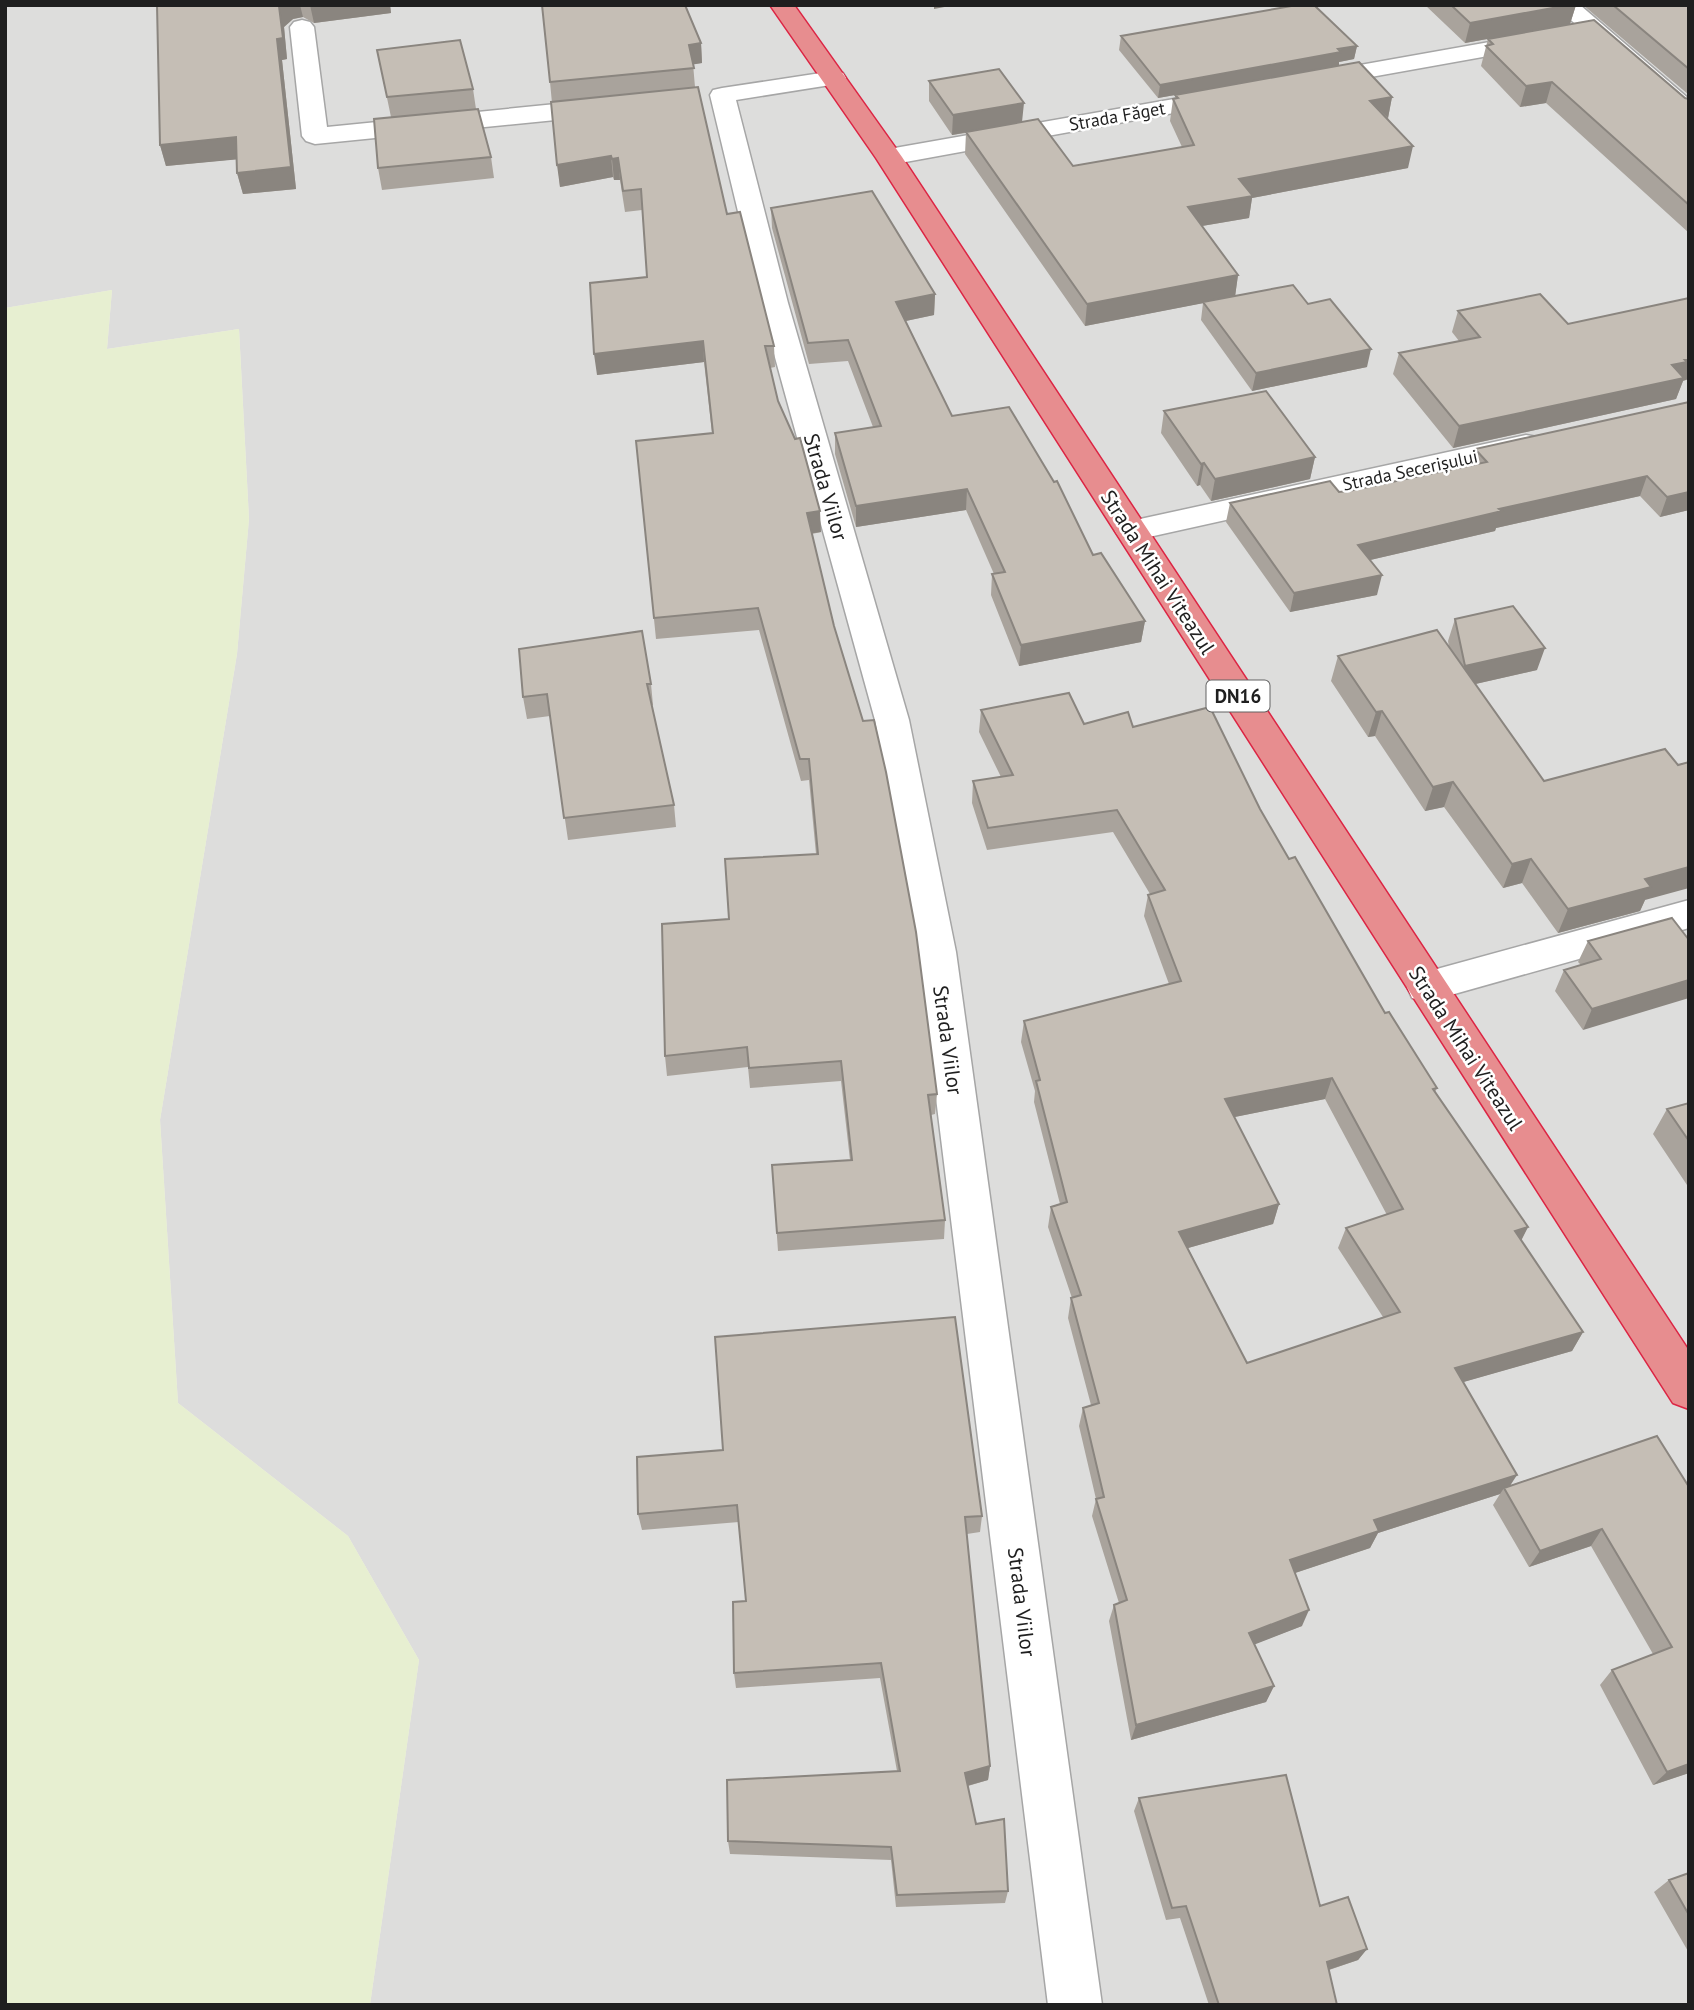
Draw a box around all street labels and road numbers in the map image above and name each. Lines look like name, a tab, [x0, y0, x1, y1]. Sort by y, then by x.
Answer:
street label: Strada Făget	[1067, 96, 1167, 136]
street label: Strada Viilor	[798, 430, 854, 544]
street label: Strada Secerișului	[1340, 444, 1480, 496]
street label: Strada Mihai Viteazul	[1095, 485, 1221, 659]
road number: DN16	[1206, 680, 1270, 712]
street label: Strada Mihai Viteazul	[1403, 961, 1529, 1135]
street label: Strada Viilor	[927, 984, 969, 1096]
street label: Strada Viilor	[1002, 1546, 1042, 1658]

